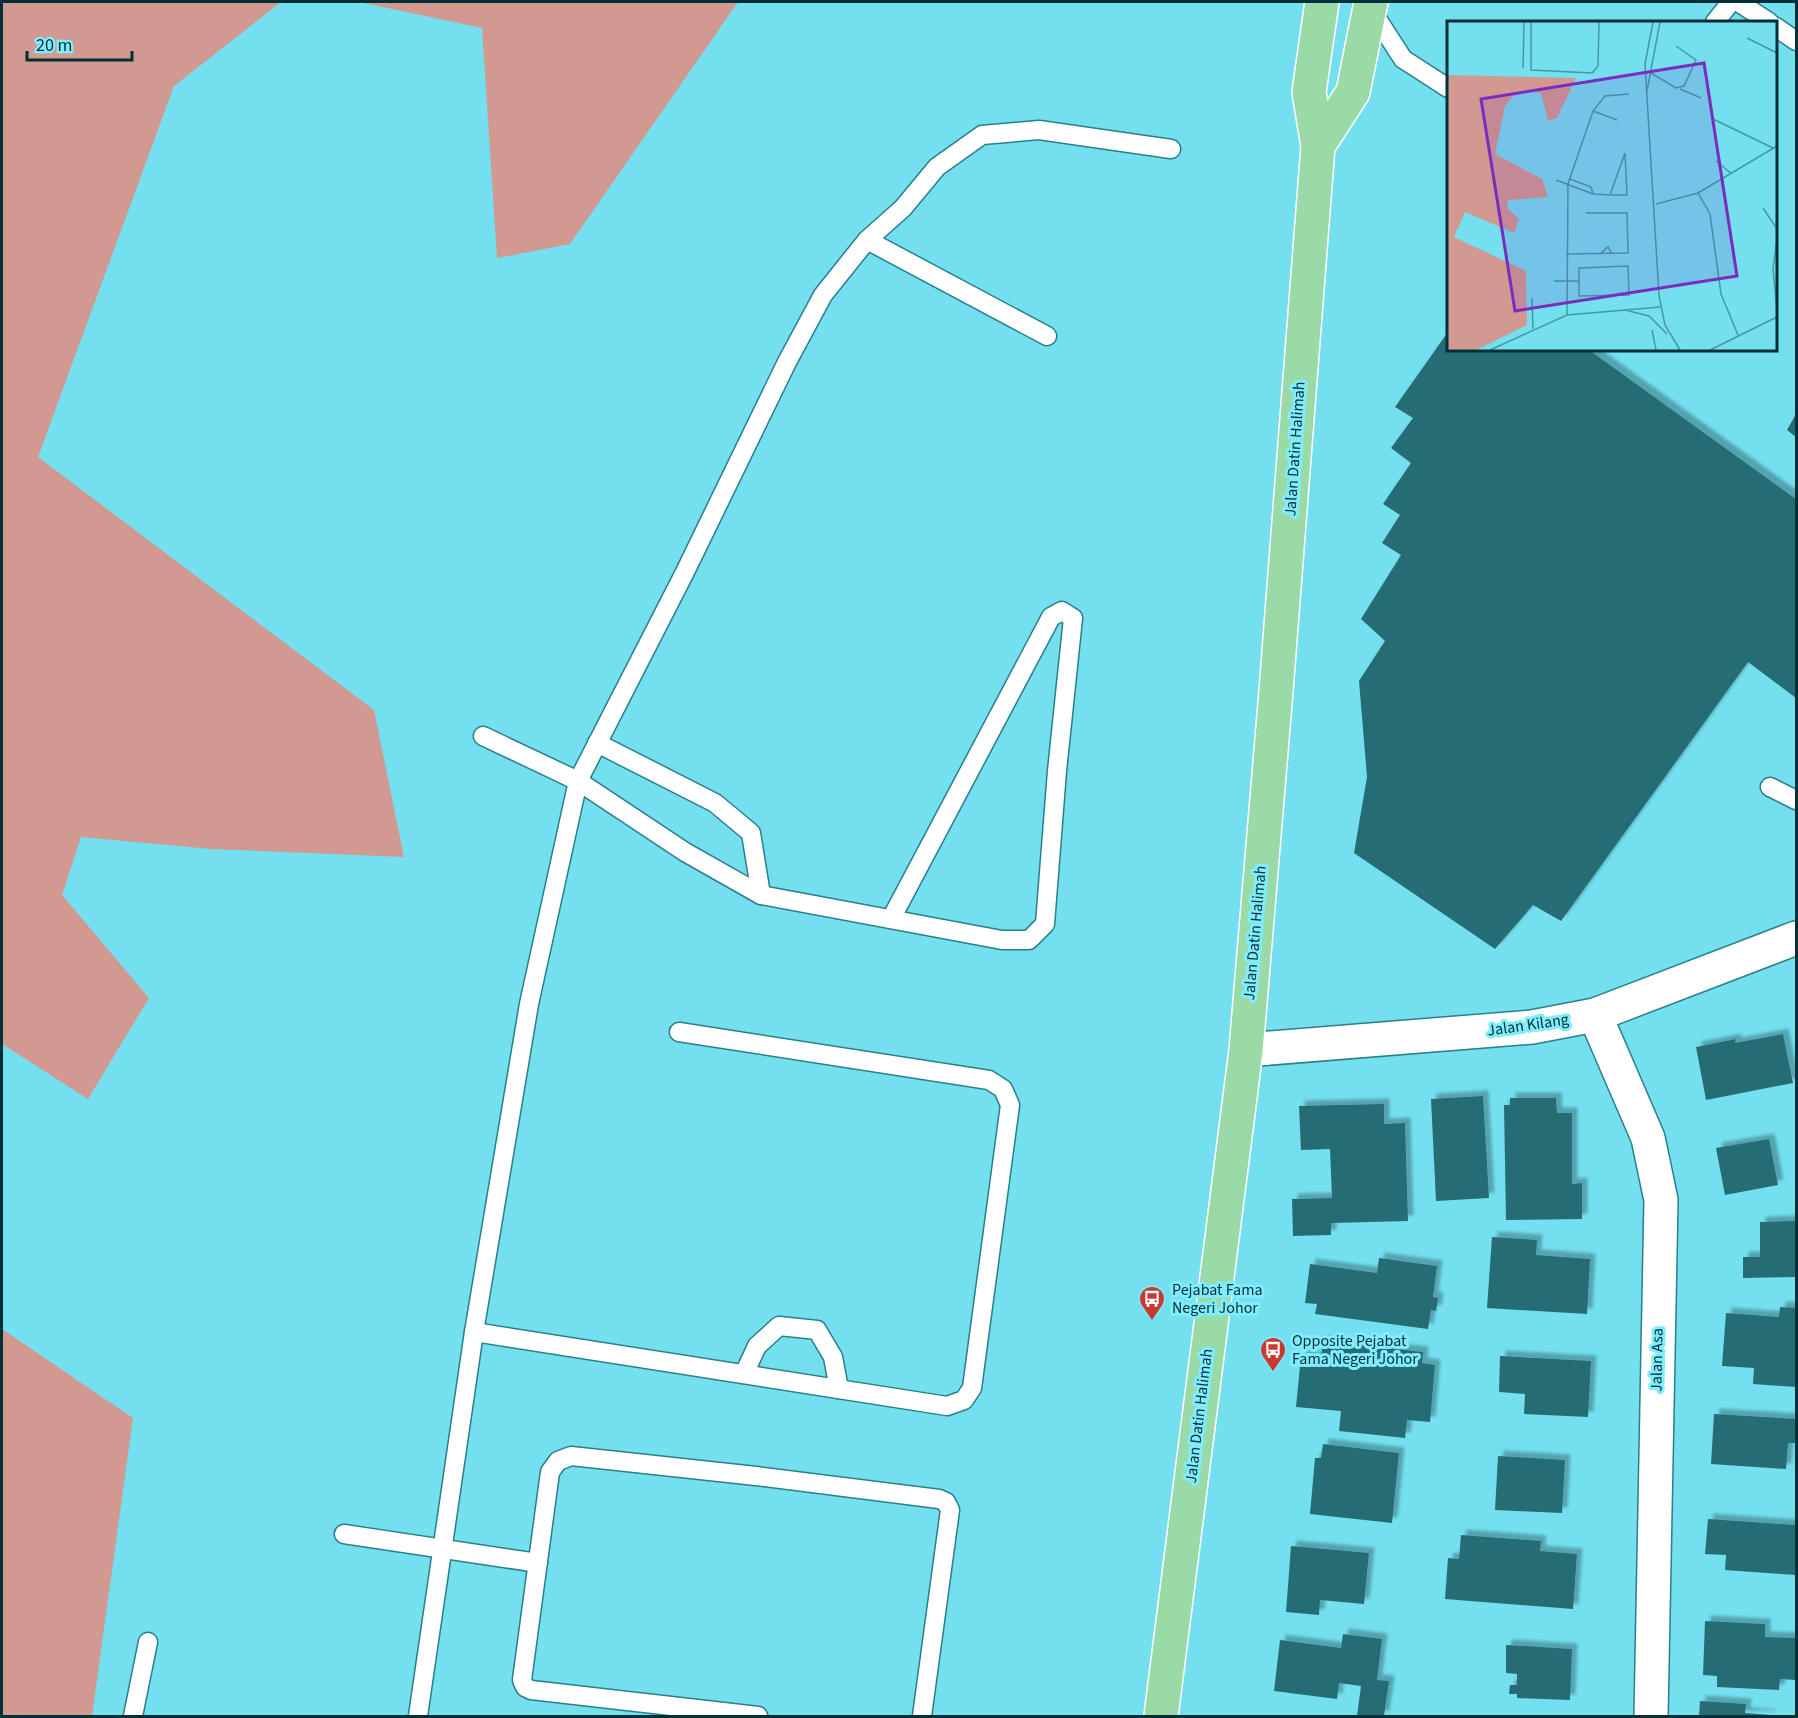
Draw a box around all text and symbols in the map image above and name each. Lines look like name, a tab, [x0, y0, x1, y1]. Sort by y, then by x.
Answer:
inset map	[1447, 21, 1777, 351]
scale bar	[27, 24, 132, 62]
text: 20 m	[36, 33, 72, 58]
street label: Jalan Datin Halimah	[1279, 381, 1311, 517]
street label: Jalan Datin Halimah	[1238, 865, 1272, 1001]
street label: Jalan Kilang	[1486, 1008, 1570, 1042]
place label: Pejabat Fama Negeri Johor	[1172, 1279, 1262, 1319]
bus stop icon: Pejabat Fama Negeri Johor	[1137, 1284, 1167, 1322]
street label: Jalan Asa	[1645, 1328, 1669, 1392]
place label: Opposite Pejabat Fama Negeri Johor	[1292, 1330, 1418, 1370]
bus stop icon: Opposite Pejabat Fama Negeri Johor	[1258, 1335, 1288, 1373]
street label: Jalan Datin Halimah	[1180, 1347, 1218, 1485]

